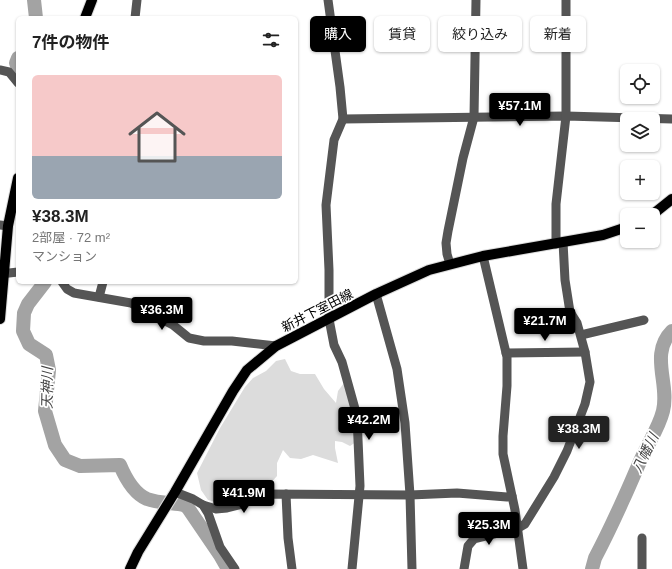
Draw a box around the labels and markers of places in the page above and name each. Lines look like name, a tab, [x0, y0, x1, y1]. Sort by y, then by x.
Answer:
pin: ¥57.1M	[487, 93, 553, 127]
pin: ¥36.3M	[129, 297, 195, 331]
pin: ¥21.7M	[512, 308, 578, 342]
pin: ¥42.2M	[336, 407, 402, 441]
pin: ¥38.3M	[546, 416, 612, 450]
pin: ¥41.9M	[211, 480, 277, 514]
pin: ¥25.3M	[456, 512, 522, 546]

